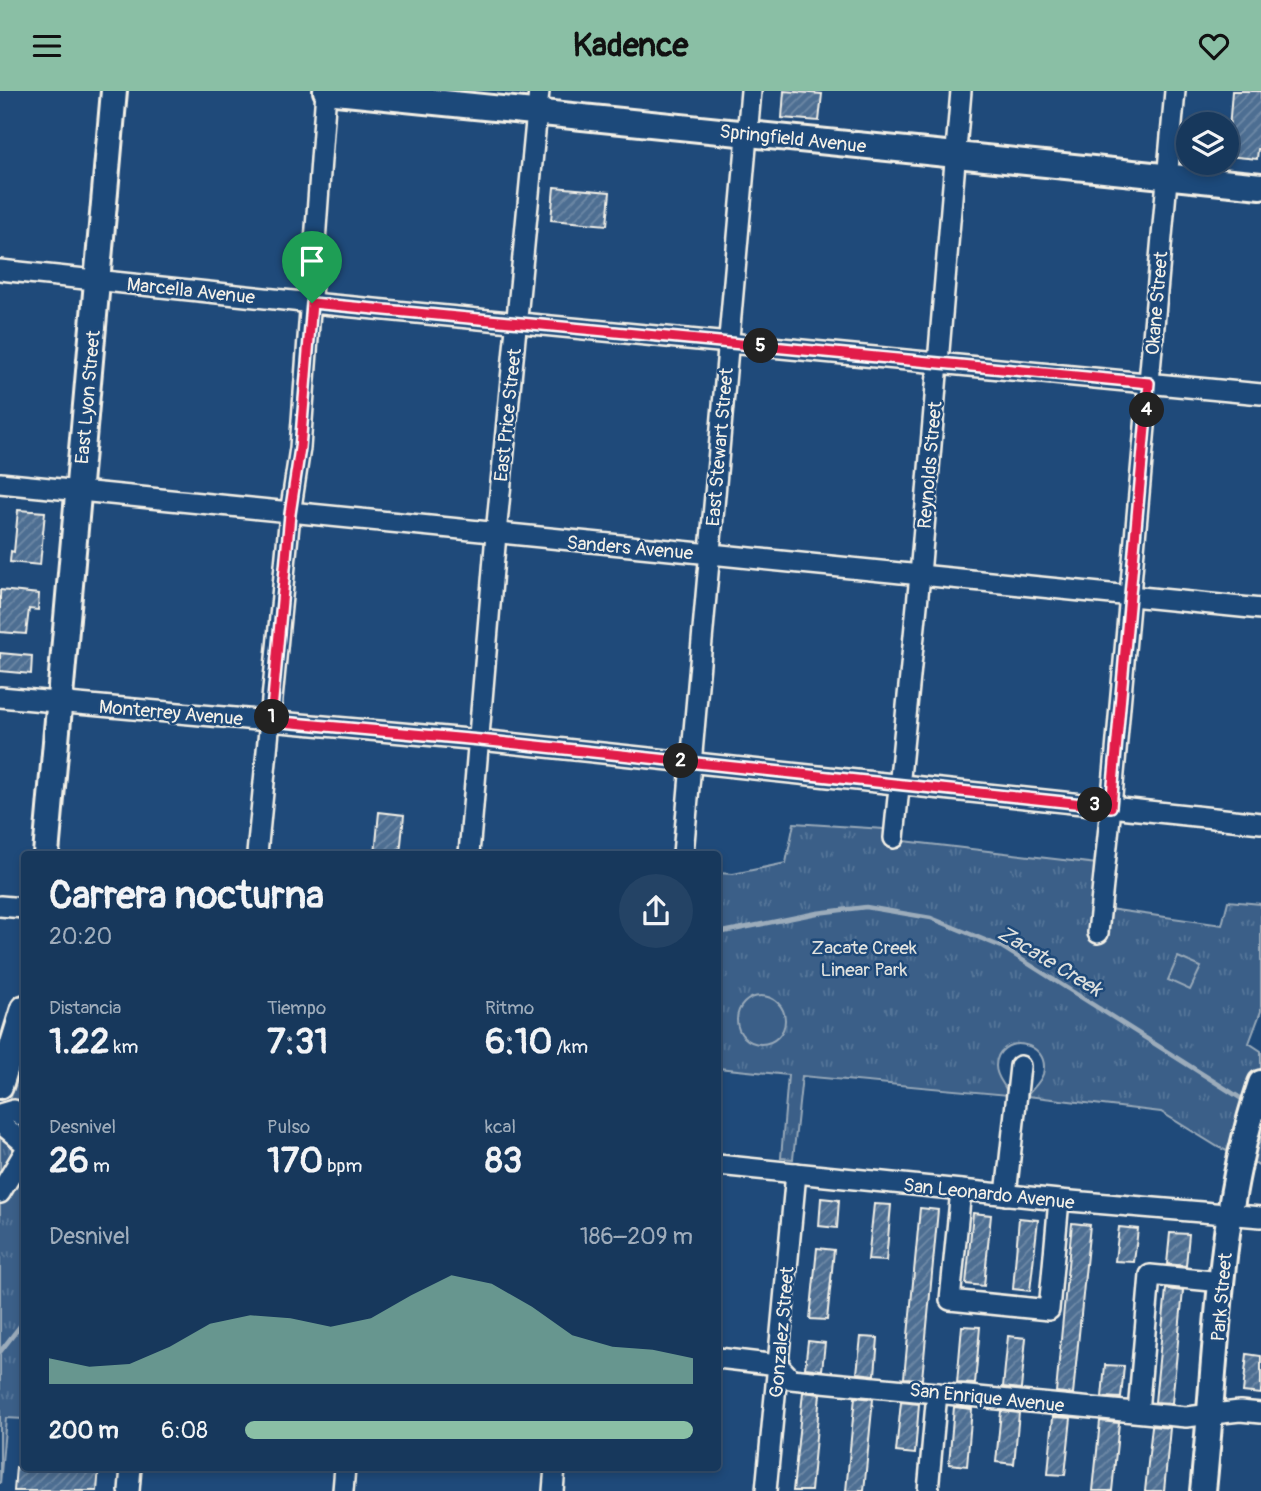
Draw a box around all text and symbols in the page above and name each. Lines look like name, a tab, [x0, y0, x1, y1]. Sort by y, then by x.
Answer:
text: Kadence	[573, 26, 688, 66]
icon: menu	[28, 27, 66, 65]
icon: heart	[1195, 27, 1233, 65]
map controls	[1176, 112, 1239, 175]
button: layers	[1176, 112, 1239, 175]
street label: Springfield Avenue	[718, 119, 868, 159]
pin	[282, 231, 342, 303]
icon: arrive	[293, 242, 331, 280]
street label: Okane Street	[1141, 250, 1174, 356]
street label: Marcella Avenue	[126, 272, 257, 310]
street label: East Lyon Street	[70, 329, 106, 465]
pin: 5	[744, 329, 778, 363]
text: 5	[755, 333, 766, 357]
street label: East Price Street	[489, 347, 527, 483]
street label: East Stewart Street	[701, 367, 739, 527]
pin: 4	[1130, 393, 1164, 427]
text: 4	[1141, 397, 1152, 421]
street label: Reynolds Street	[912, 400, 948, 530]
street label: Sanders Avenue	[566, 531, 695, 566]
street label: Monterrey Avenue	[98, 695, 245, 731]
pin: 1	[254, 699, 290, 735]
text: 1	[268, 704, 275, 728]
pin: 2	[664, 743, 698, 779]
text: 2	[675, 748, 686, 772]
pin: 3	[1078, 787, 1112, 823]
text: 3	[1089, 792, 1100, 816]
text: Carrera nocturna	[49, 872, 324, 920]
button: share	[619, 874, 693, 948]
water label: Zacate Creek	[993, 920, 1109, 1004]
text: 20:20	[49, 922, 112, 951]
park label: Zacate Creek Linear Park	[811, 936, 917, 982]
text: Distancia	[49, 996, 121, 1020]
text: Tiempo	[267, 996, 326, 1020]
text: Ritmo	[485, 996, 534, 1020]
text: 1.22	[49, 1020, 109, 1064]
text: 7:31	[267, 1020, 328, 1064]
text: 6:10	[485, 1020, 552, 1064]
text: km	[109, 1035, 138, 1059]
text: /km	[552, 1035, 588, 1059]
text: Desnivel	[49, 1115, 116, 1139]
text: Pulso	[267, 1115, 310, 1139]
text: kcal	[485, 1115, 516, 1139]
text: 26	[49, 1139, 89, 1183]
text: 170	[267, 1139, 323, 1183]
text: 83	[485, 1139, 522, 1183]
text: m	[89, 1154, 110, 1178]
text: bpm	[323, 1154, 362, 1178]
street label: San Leonardo Avenue	[902, 1173, 1076, 1215]
text: Desnivel	[49, 1222, 130, 1251]
text: 186–209 m	[580, 1222, 693, 1251]
street label: Park Street	[1206, 1251, 1238, 1342]
street label: Gonzalez Street	[764, 1265, 800, 1399]
street label: San Enrique Avenue	[908, 1378, 1066, 1418]
text: 200 m	[49, 1416, 119, 1445]
text: 6:08	[161, 1416, 208, 1445]

